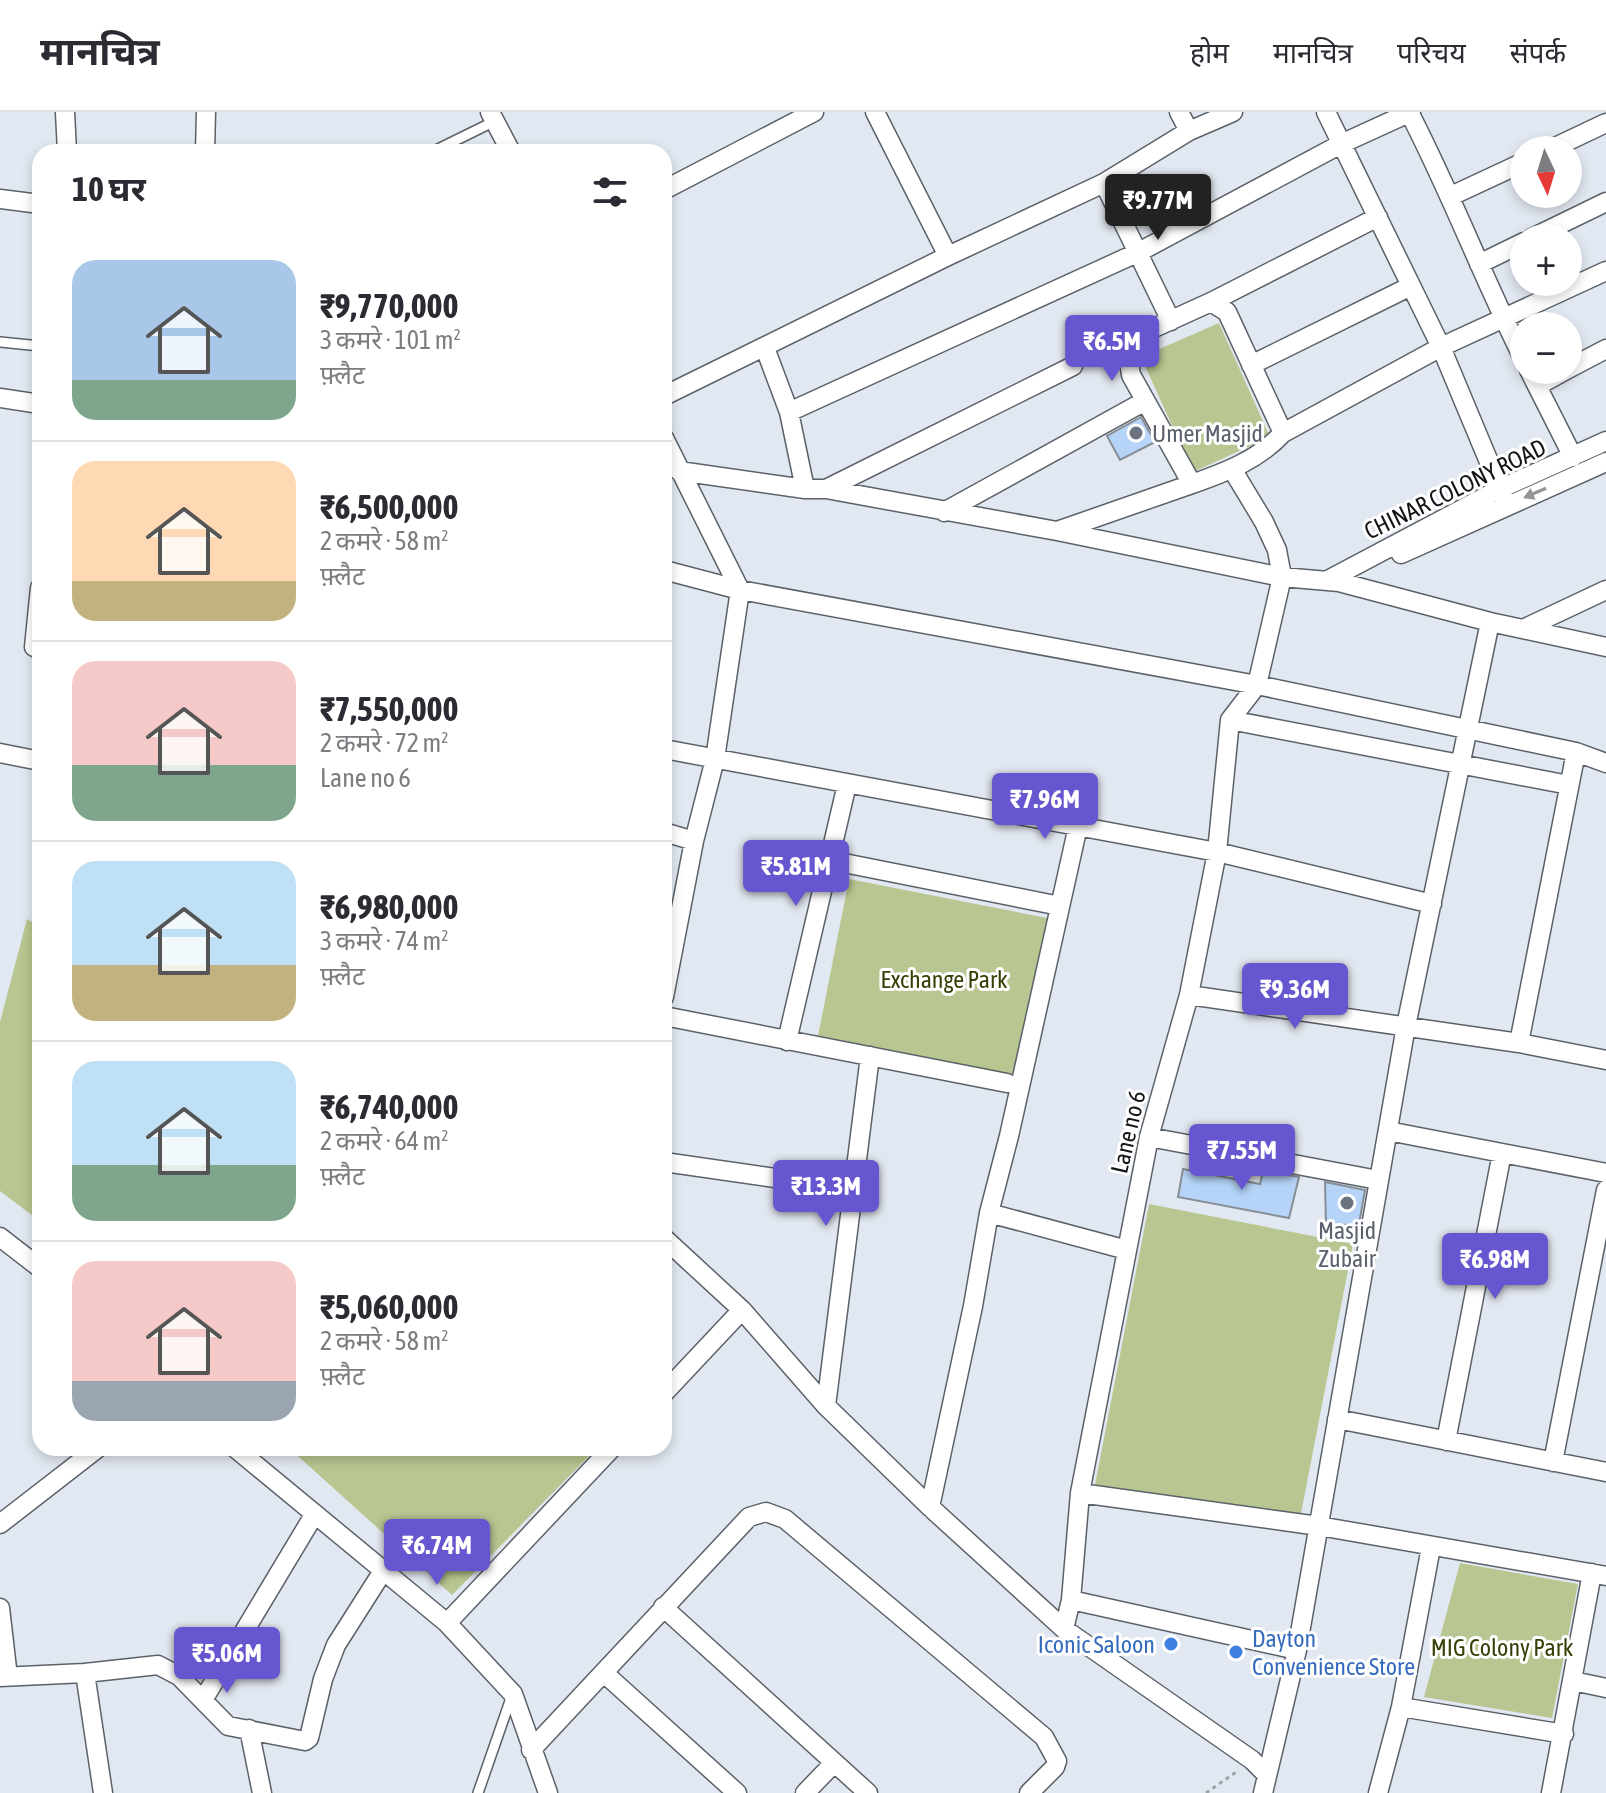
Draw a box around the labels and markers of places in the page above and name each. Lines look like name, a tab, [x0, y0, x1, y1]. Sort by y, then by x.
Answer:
pin: ₹9.77M	[1093, 174, 1223, 242]
pin: ₹6.5M	[1056, 315, 1168, 383]
place label: Umer Masjid	[1152, 420, 1263, 447]
marker: Umer Masjid	[1127, 424, 1145, 442]
pin: ₹7.96M	[980, 773, 1110, 841]
pin: ₹5.81M	[731, 840, 861, 908]
pin: ₹9.36M	[1230, 963, 1360, 1031]
pin: ₹7.55M	[1177, 1124, 1307, 1192]
pin: ₹13.3M	[761, 1160, 891, 1228]
marker: Masjid Zubair	[1338, 1194, 1356, 1212]
place label: Masjid Zubair	[1318, 1217, 1377, 1272]
pin: ₹6.98M	[1430, 1233, 1560, 1301]
pin: ₹6.74M	[372, 1519, 502, 1587]
place label: Dayton Convenience Store	[1252, 1625, 1415, 1680]
pin: ₹5.06M	[162, 1627, 292, 1695]
place label: Iconic Saloon	[1038, 1631, 1155, 1658]
marker: Iconic Saloon	[1162, 1635, 1180, 1653]
marker: Dayton Convenience Store	[1227, 1643, 1245, 1661]

